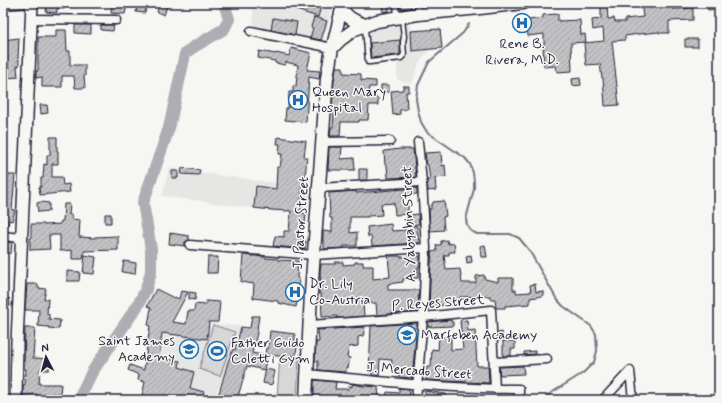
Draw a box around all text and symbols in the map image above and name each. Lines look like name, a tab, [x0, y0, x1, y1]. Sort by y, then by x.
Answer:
hospital icon: Rene B. Rivera, M.D.	[511, 12, 533, 34]
place label: Rene B. Rivera, M.D.	[485, 35, 559, 69]
place label: Queen Mary Hospital	[312, 83, 386, 117]
hospital icon: Queen Mary Hospital	[287, 89, 309, 111]
street label: A. Yabyabin Street	[398, 165, 420, 282]
street label: J. Pastor Street	[289, 176, 313, 270]
place label: Dr. Lily Co-Austria	[309, 275, 371, 309]
hospital icon: Dr. Lily Co-Austria	[284, 281, 306, 303]
street label: P. Reyes Street	[391, 291, 486, 315]
school or university icon: Marfeben Academy	[396, 324, 418, 346]
place label: Marfeben Academy	[421, 326, 537, 344]
place label: Saint James Academy	[98, 332, 175, 366]
place label: Father Guido Coletti Gym	[231, 334, 310, 368]
north arrow	[26, 337, 66, 377]
school or university icon: Saint James Academy	[178, 338, 200, 360]
sports icon: Father Guido Coletti Gym	[206, 340, 228, 362]
text: N	[41, 341, 49, 355]
street label: J. Mercado Street	[366, 358, 472, 384]

